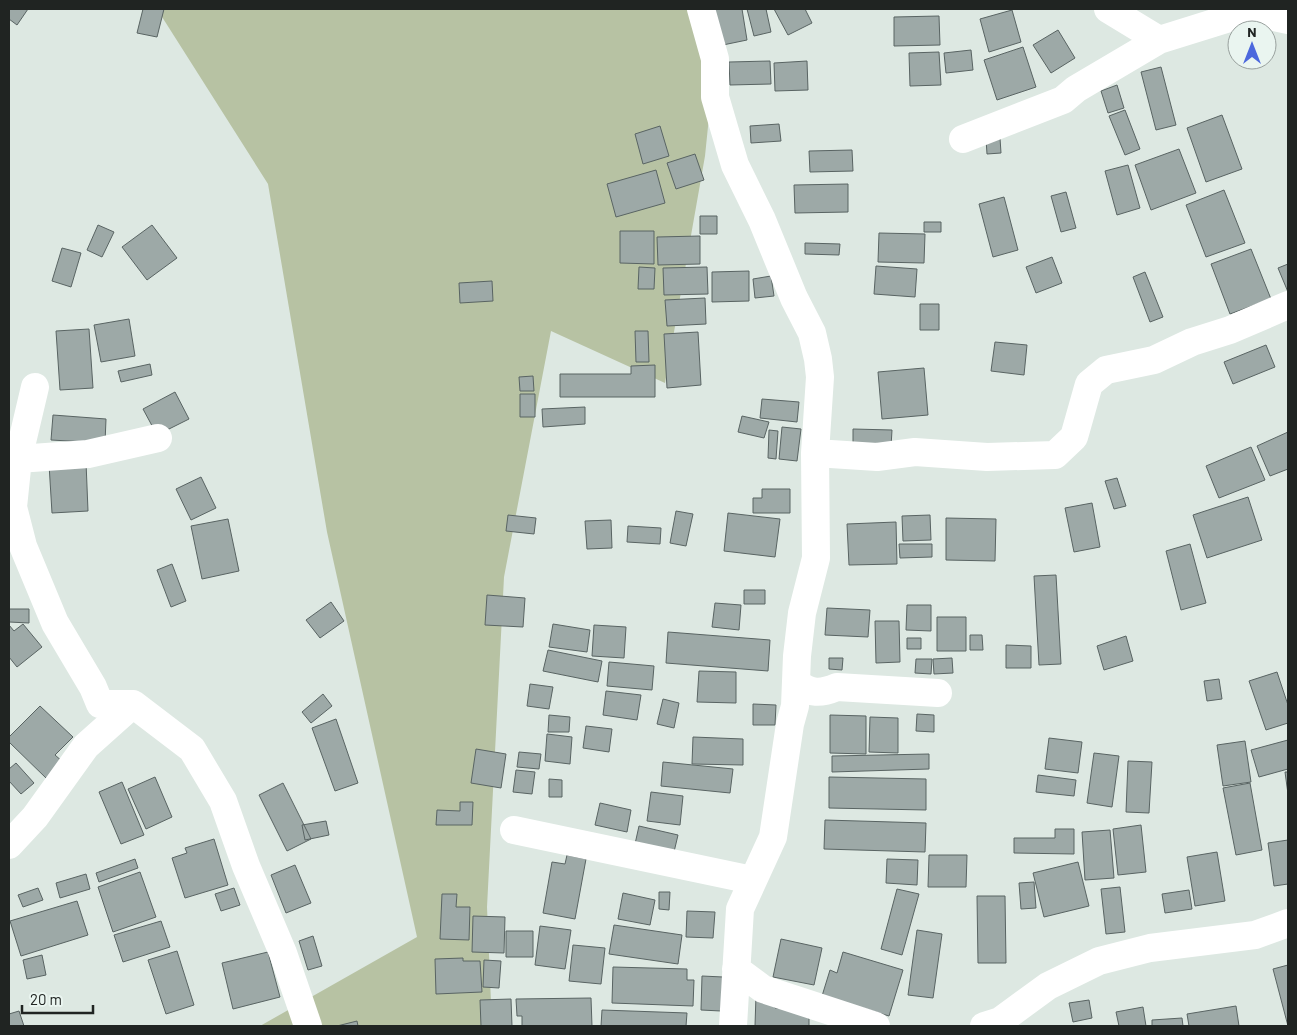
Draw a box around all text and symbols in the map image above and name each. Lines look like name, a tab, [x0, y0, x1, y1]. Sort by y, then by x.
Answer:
north arrow	[1227, 20, 1277, 70]
text: N	[1247, 23, 1257, 40]
scale bar	[22, 982, 94, 1014]
text: 20 m	[30, 990, 62, 1008]

